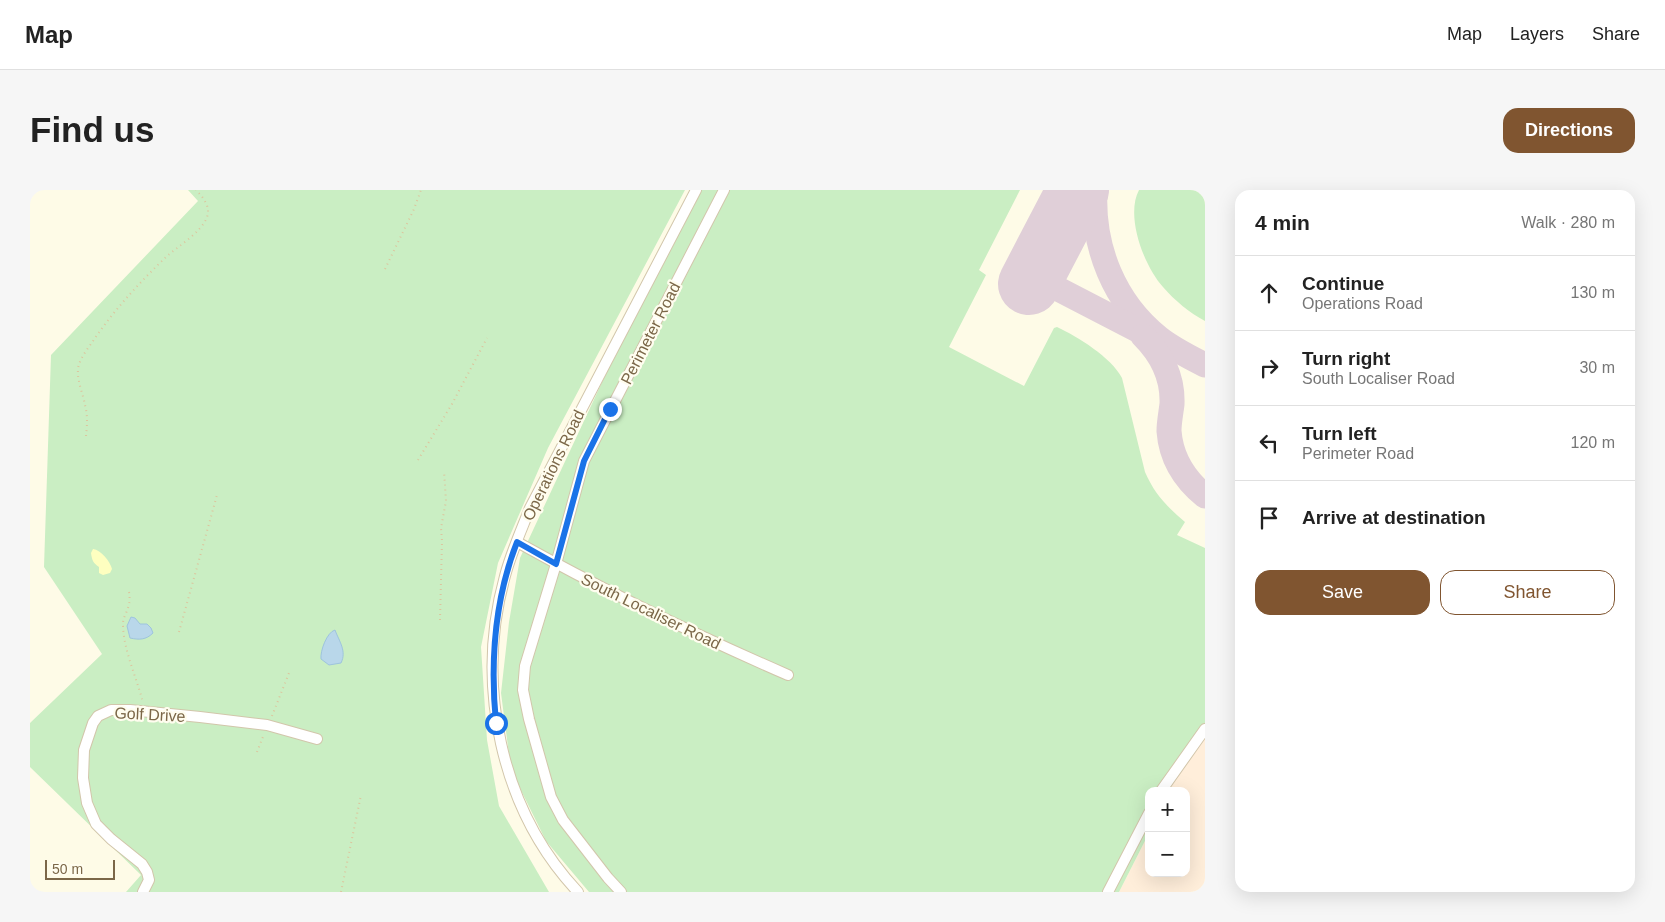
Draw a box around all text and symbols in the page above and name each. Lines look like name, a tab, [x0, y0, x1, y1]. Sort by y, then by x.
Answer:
text: Map	[25, 21, 73, 48]
text: Map	[1447, 24, 1482, 44]
text: Layers	[1510, 24, 1564, 44]
text: Share	[1592, 24, 1640, 44]
button: Directions	[1503, 108, 1635, 153]
text: Find us	[30, 110, 154, 149]
text: 4 min	[1255, 211, 1310, 234]
text: Walk · 280 m	[1521, 214, 1615, 231]
text: Continue	[1302, 273, 1384, 294]
street label: Perimeter Road	[617, 279, 683, 387]
icon: ahead	[1255, 279, 1283, 307]
text: 130 m	[1571, 284, 1615, 301]
text: Operations Road	[1302, 295, 1423, 312]
text: Turn right	[1302, 348, 1390, 369]
icon: right	[1255, 354, 1283, 382]
text: 30 m	[1579, 359, 1615, 376]
text: South Localiser Road	[1302, 370, 1455, 387]
route end	[599, 398, 622, 421]
street label: Operations Road	[519, 407, 588, 523]
text: Turn left	[1302, 423, 1377, 444]
icon: left	[1255, 429, 1283, 457]
text: 120 m	[1571, 434, 1615, 451]
text: Perimeter Road	[1302, 445, 1414, 462]
icon: arrive	[1255, 504, 1283, 532]
text: Arrive at destination	[1302, 507, 1486, 528]
street label: South Localiser Road	[578, 570, 723, 653]
button: Save	[1255, 570, 1430, 615]
button: Share	[1440, 570, 1615, 615]
street label: Golf Drive	[114, 704, 186, 725]
route start	[485, 712, 508, 735]
map controls	[1145, 787, 1190, 877]
button: +	[1145, 787, 1190, 832]
button: −	[1145, 832, 1190, 877]
scale bar	[45, 857, 115, 880]
text: 50 m	[52, 861, 83, 877]

